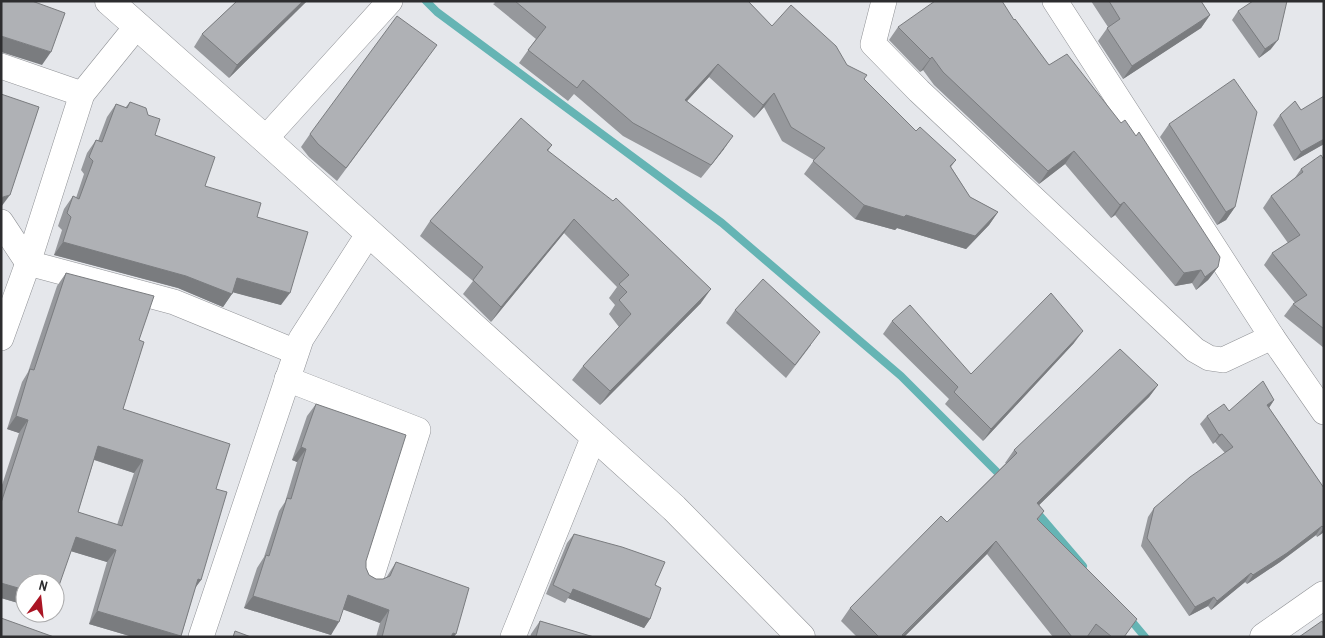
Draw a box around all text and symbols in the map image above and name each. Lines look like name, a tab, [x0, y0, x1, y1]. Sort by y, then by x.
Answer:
north arrow	[15, 573, 65, 623]
text: N	[37, 576, 50, 595]

